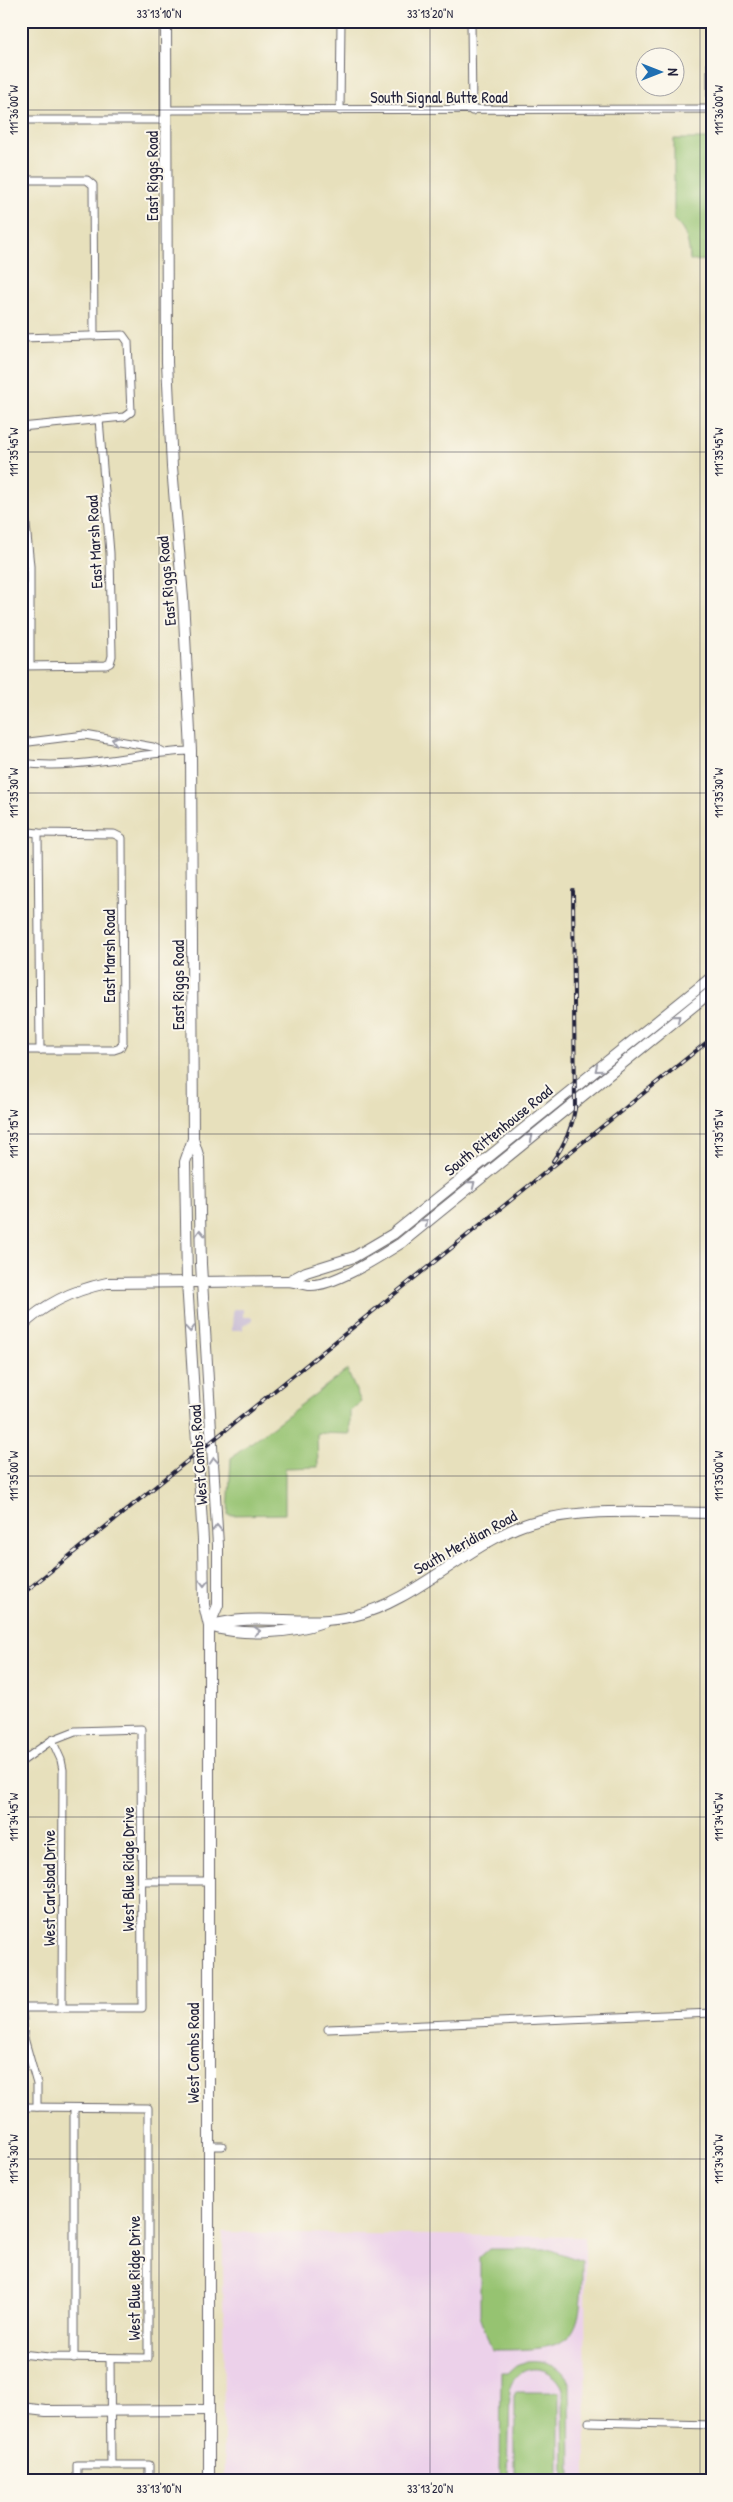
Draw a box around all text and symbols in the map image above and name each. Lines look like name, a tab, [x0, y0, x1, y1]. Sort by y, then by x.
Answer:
text: 33°13'10"N	[137, 5, 182, 22]
text: 33°13'20"N	[407, 5, 453, 22]
north arrow	[636, 48, 686, 98]
text: N	[664, 68, 683, 76]
text: 111°36'00"W	[5, 85, 22, 135]
text: 111°36'00"W	[710, 85, 727, 135]
street label: South Signal Butte Road	[370, 86, 508, 108]
street label: East Riggs Road	[141, 131, 163, 221]
text: 111°35'45"W	[5, 427, 22, 476]
text: 111°35'45"W	[710, 427, 727, 476]
street label: East Marsh Road	[81, 495, 107, 589]
street label: East Riggs Road	[151, 535, 181, 627]
one-way arrow	[111, 736, 120, 746]
text: 111°35'30"W	[5, 767, 22, 818]
text: 111°35'30"W	[710, 767, 727, 818]
street label: East Marsh Road	[98, 909, 120, 1003]
street label: East Riggs Road	[167, 940, 189, 1030]
one-way arrow	[671, 1016, 680, 1024]
one-way arrow	[595, 1063, 604, 1071]
street label: South Rittenhouse Road	[439, 1079, 557, 1181]
text: 111°35'15"W	[5, 1109, 22, 1158]
text: 111°35'15"W	[710, 1109, 727, 1158]
one-way arrow	[524, 1135, 533, 1143]
one-way arrow	[466, 1181, 475, 1190]
one-way arrow	[419, 1220, 428, 1228]
one-way arrow	[195, 1228, 206, 1236]
one-way arrow	[185, 1326, 196, 1334]
street label: West Combs Road	[184, 1404, 212, 1506]
text: 111°35'00"W	[5, 1450, 22, 1501]
text: 111°35'00"W	[710, 1450, 727, 1501]
one-way arrow	[208, 1457, 219, 1465]
street label: South Meridian Road	[409, 1505, 521, 1579]
one-way arrow	[212, 1523, 223, 1531]
one-way arrow	[199, 1580, 209, 1587]
one-way arrow	[254, 1626, 261, 1636]
text: 111°34'45"W	[5, 1792, 22, 1841]
text: 111°34'45"W	[710, 1792, 727, 1841]
street label: West Blue Ridge Drive	[117, 1806, 139, 1931]
street label: West Carlsbad Drive	[38, 1829, 60, 1946]
street label: West Combs Road	[182, 2003, 204, 2103]
text: 111°34'30"W	[5, 2134, 22, 2184]
text: 111°34'30"W	[710, 2134, 727, 2184]
street label: West Blue Ridge Drive	[123, 2215, 145, 2340]
text: 33°13'10"N	[137, 2480, 182, 2497]
text: 33°13'20"N	[407, 2480, 453, 2497]

